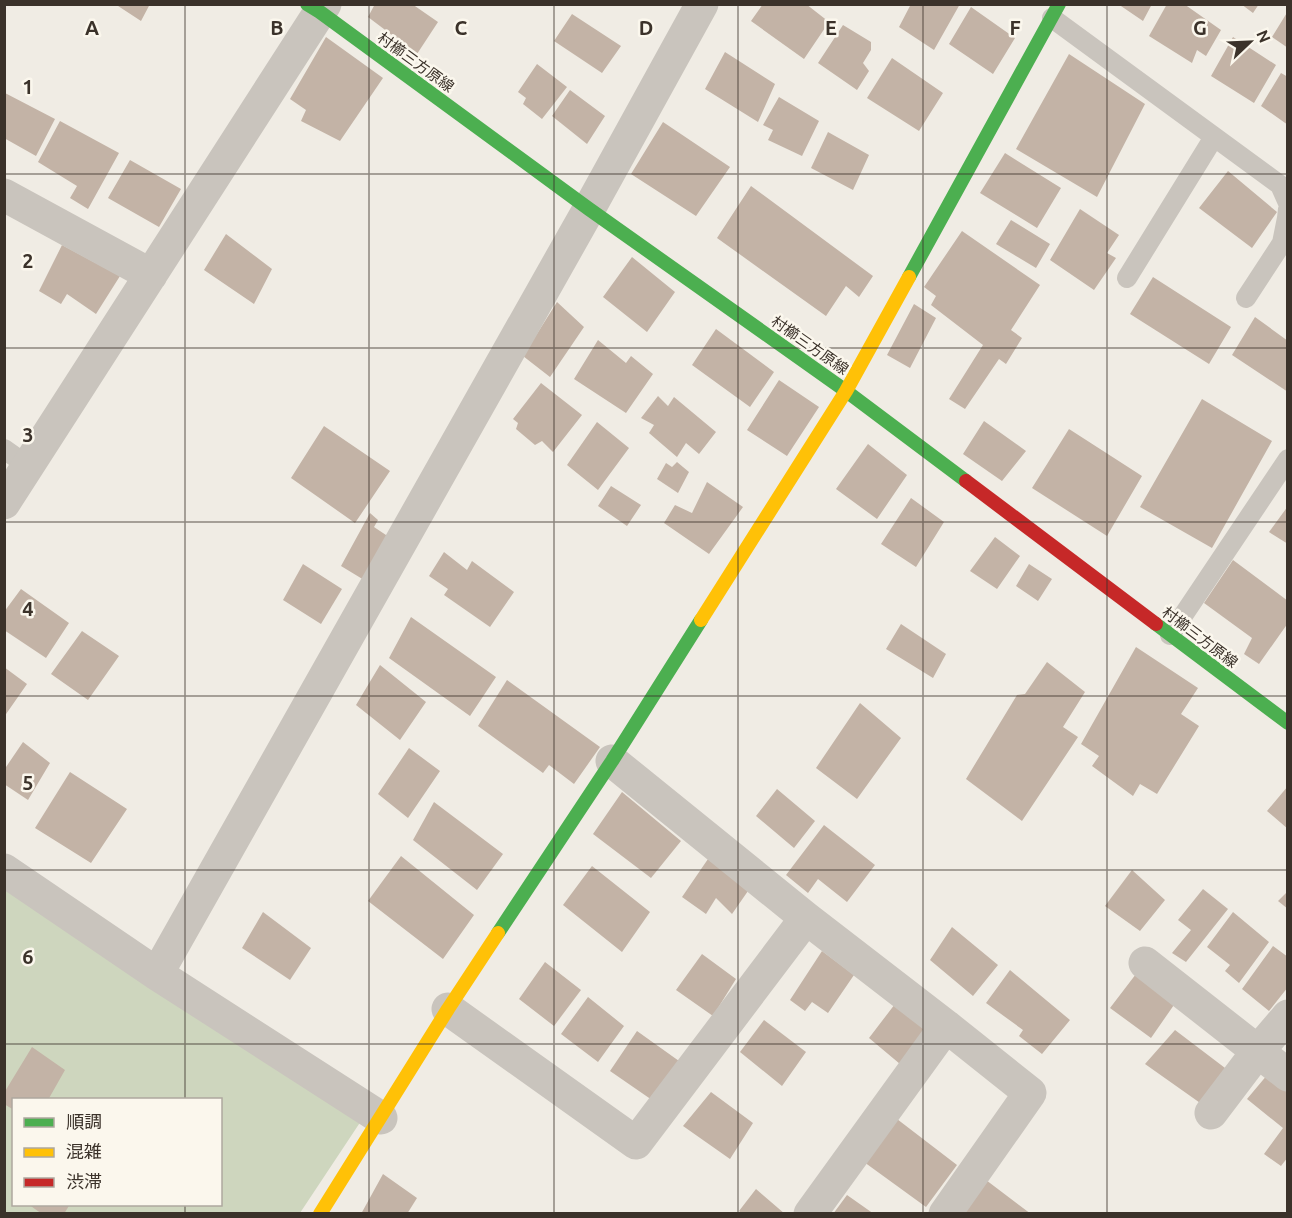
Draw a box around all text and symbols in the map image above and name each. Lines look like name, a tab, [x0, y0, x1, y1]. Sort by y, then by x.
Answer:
north arrow	[1220, 12, 1280, 72]
text: A	[85, 16, 99, 39]
text: B	[270, 16, 284, 39]
text: C	[455, 16, 468, 39]
text: D	[639, 16, 653, 39]
text: E	[825, 16, 837, 39]
text: F	[1009, 16, 1021, 39]
text: G	[1193, 16, 1207, 39]
text: N	[1253, 27, 1274, 45]
street label: 村櫛三方原線	[375, 29, 457, 95]
text: 1	[22, 75, 34, 98]
text: 2	[22, 249, 34, 272]
street label: 村櫛三方原線	[768, 312, 852, 378]
text: 3	[22, 423, 34, 446]
text: 4	[22, 597, 34, 620]
street label: 村櫛三方原線	[1159, 603, 1241, 671]
text: 5	[22, 771, 34, 794]
text: 6	[22, 945, 34, 968]
legend	[12, 1098, 222, 1206]
text: 順調	[66, 1111, 102, 1131]
text: 混雑	[66, 1141, 102, 1161]
text: 渋滞	[66, 1171, 102, 1191]

